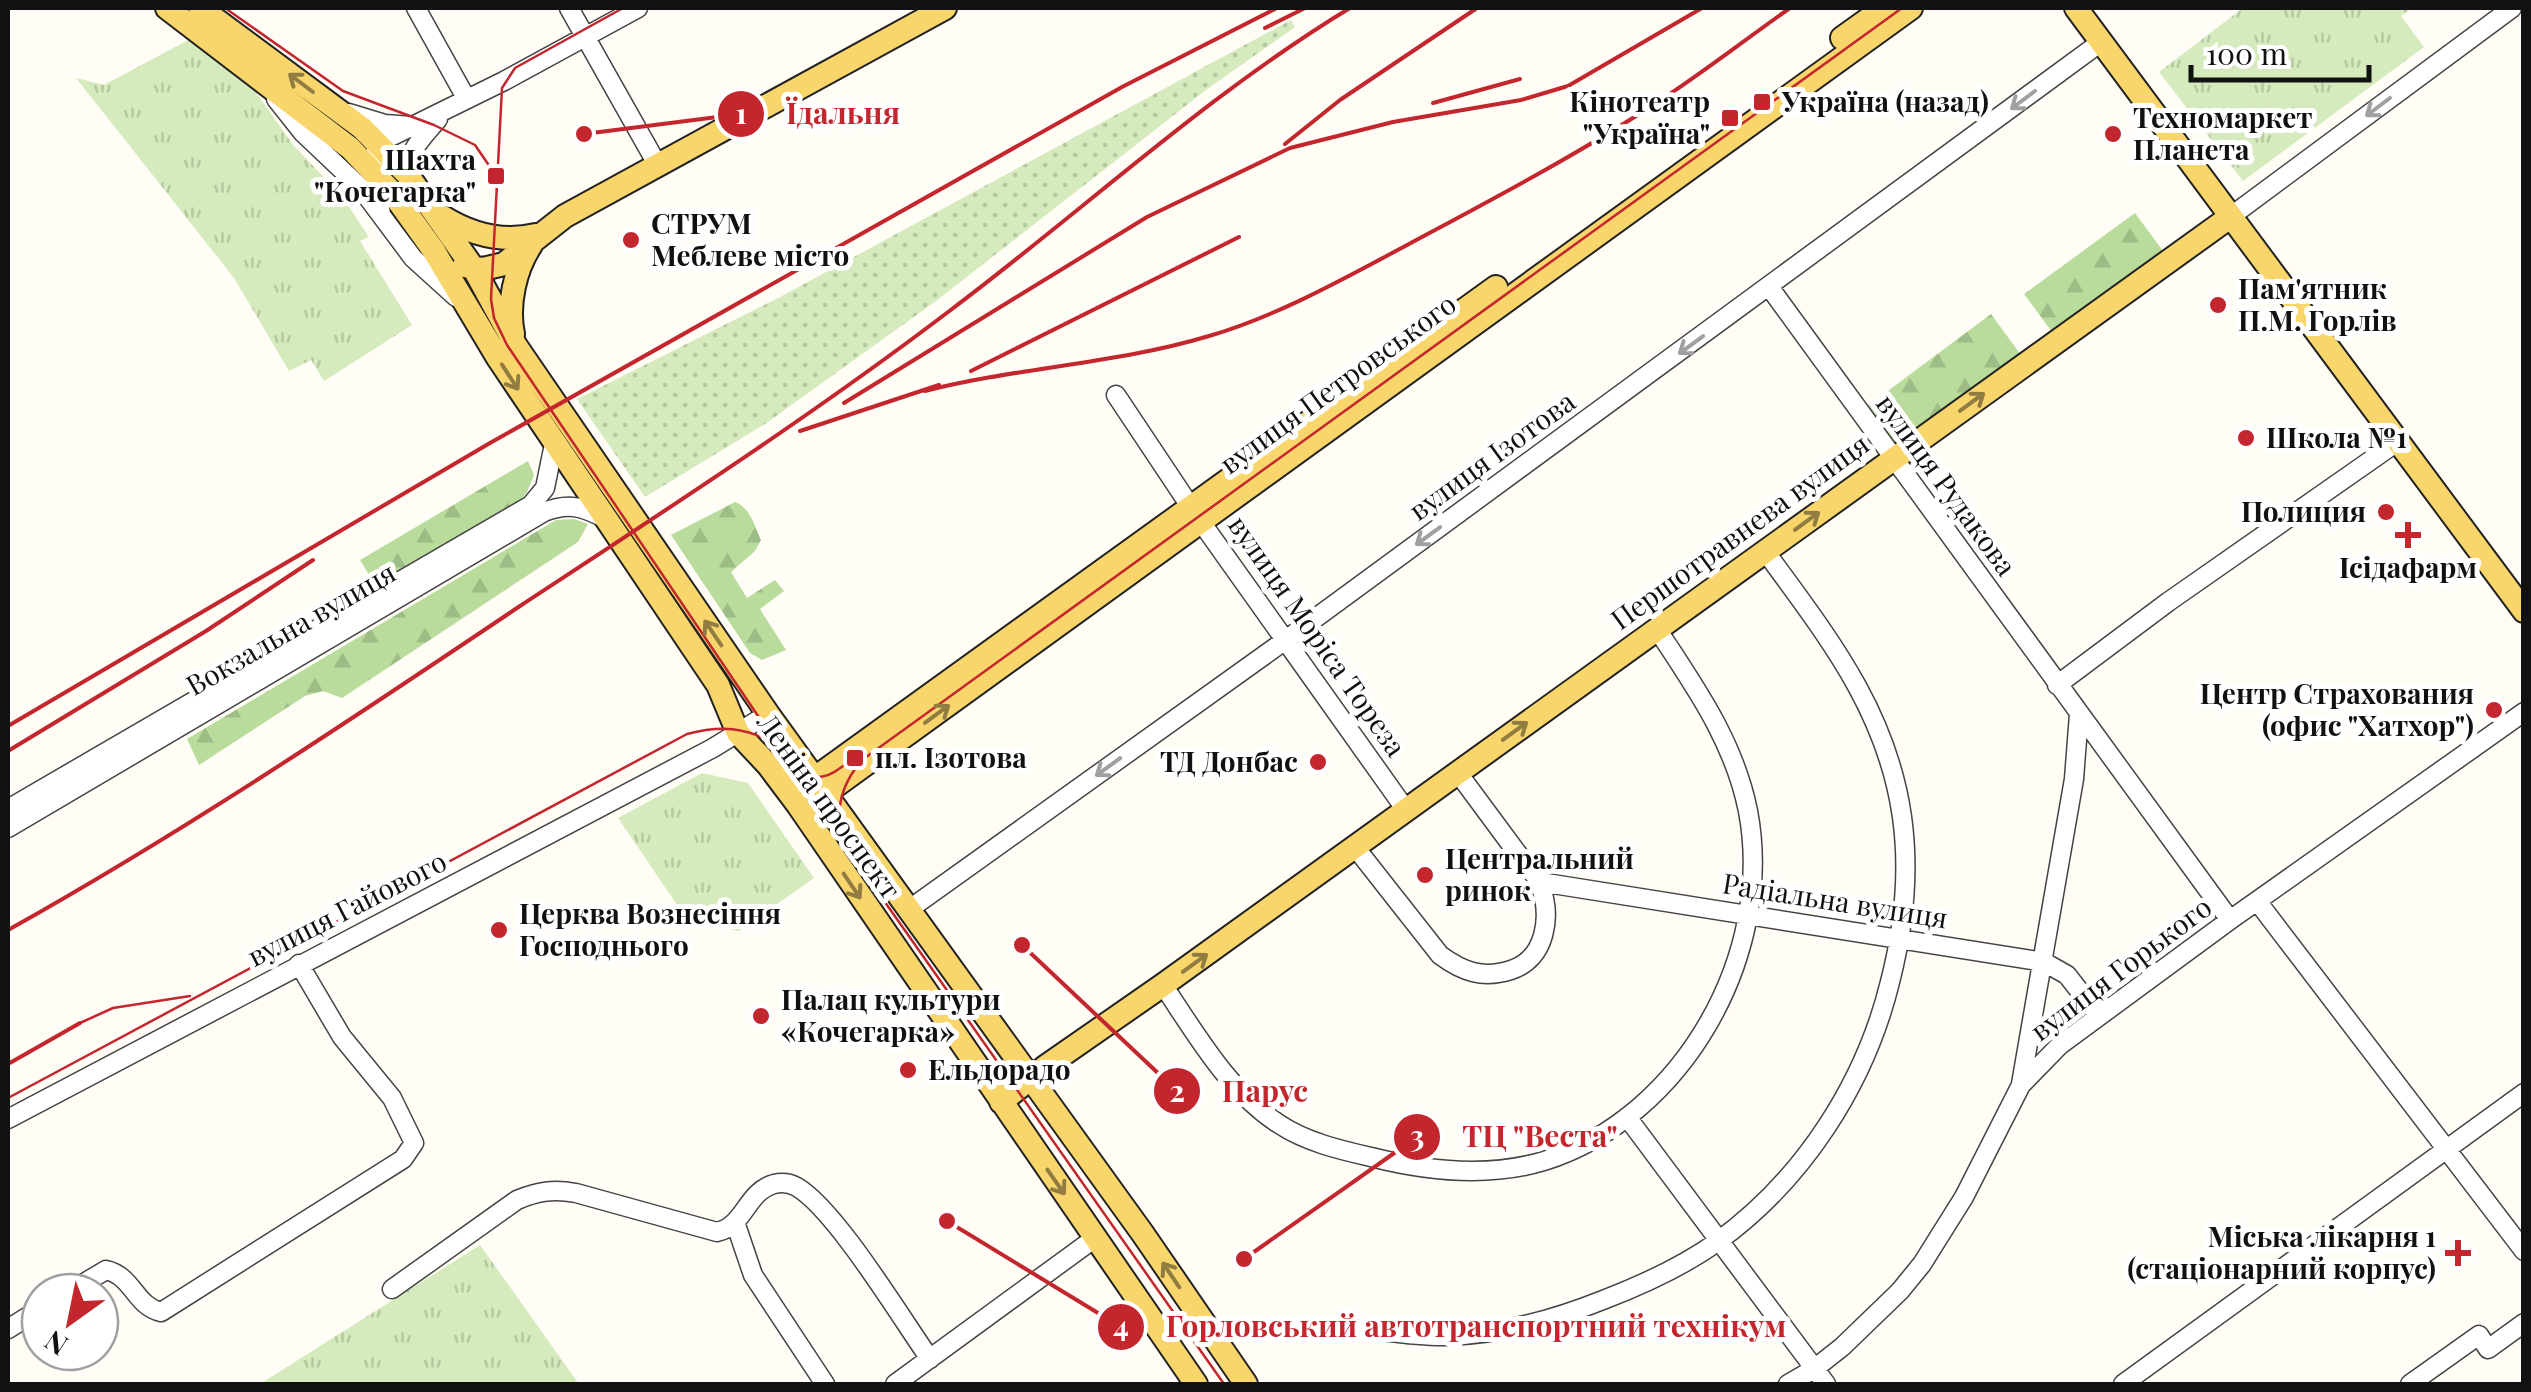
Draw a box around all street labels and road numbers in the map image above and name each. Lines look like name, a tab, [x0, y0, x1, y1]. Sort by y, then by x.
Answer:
street label: вулиця Петровського	[1212, 285, 1463, 481]
street label: вулиця Ізотова	[1401, 382, 1582, 528]
street label: вулиця Рудакова	[1869, 386, 2026, 582]
street label: Першотравнева вулиця	[1603, 425, 1876, 637]
street label: вулиця Моріса Тореза	[1221, 507, 1415, 763]
street label: Вокзальна вулиця	[179, 553, 402, 703]
street label: Леніна проспект	[750, 704, 910, 906]
street label: вулиця Гайового	[241, 842, 452, 974]
street label: Радіальна вулиця	[1720, 863, 1950, 936]
street label: вулиця Горького	[2022, 888, 2218, 1048]

